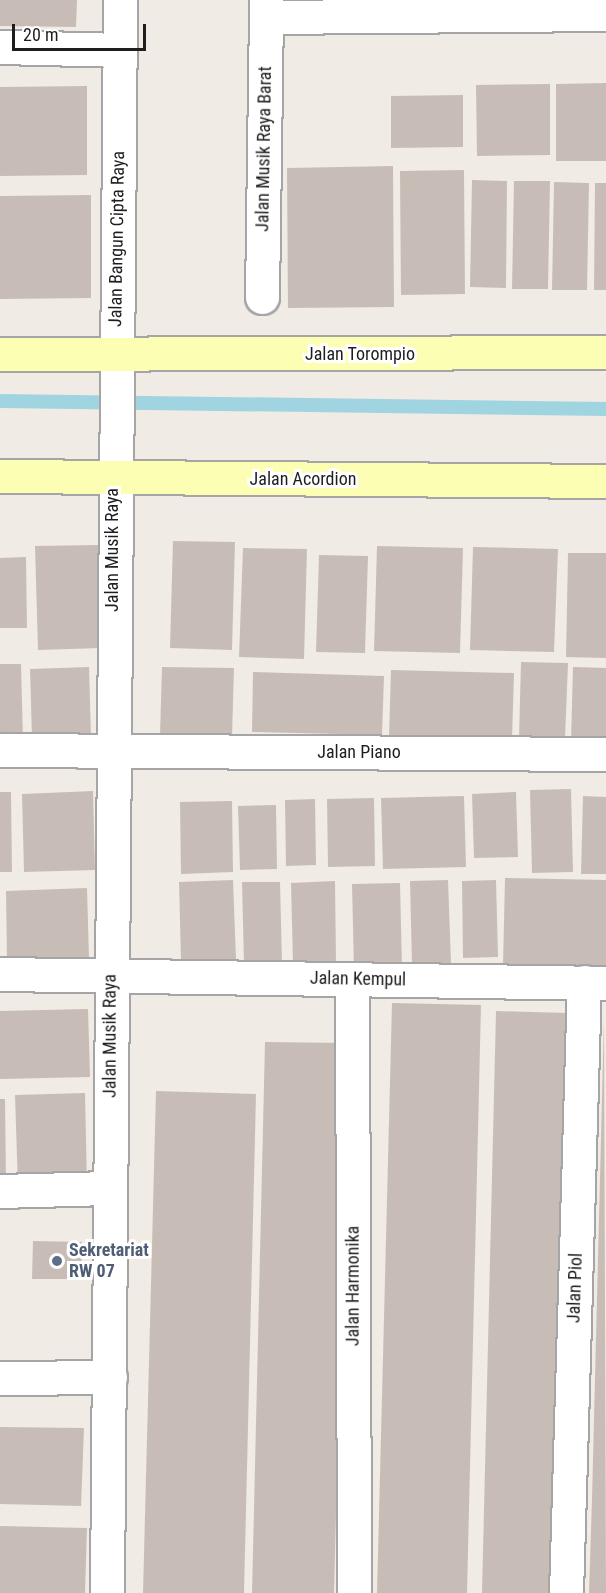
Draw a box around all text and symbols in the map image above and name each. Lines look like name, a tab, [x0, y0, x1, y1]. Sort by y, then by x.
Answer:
scale bar	[15, 12, 148, 50]
text: 20 m	[23, 24, 58, 45]
street label: Jalan Musik Raya Barat	[252, 66, 276, 232]
street label: Jalan Bangun Cipta Raya	[105, 151, 129, 327]
street label: Jalan Torompio	[305, 343, 415, 365]
street label: Jalan Acordion	[250, 468, 356, 490]
street label: Jalan Musik Raya	[101, 488, 123, 612]
street label: Jalan Piano	[317, 741, 401, 763]
street label: Jalan Kempul	[310, 967, 406, 991]
street label: Jalan Musik Raya	[99, 974, 121, 1098]
street label: Jalan Harmonika	[342, 1226, 364, 1346]
place label: Sekretariat RW 07	[69, 1240, 149, 1282]
street label: Jalan Piol	[563, 1253, 587, 1323]
marker: Sekretariat RW 07	[50, 1254, 64, 1268]

